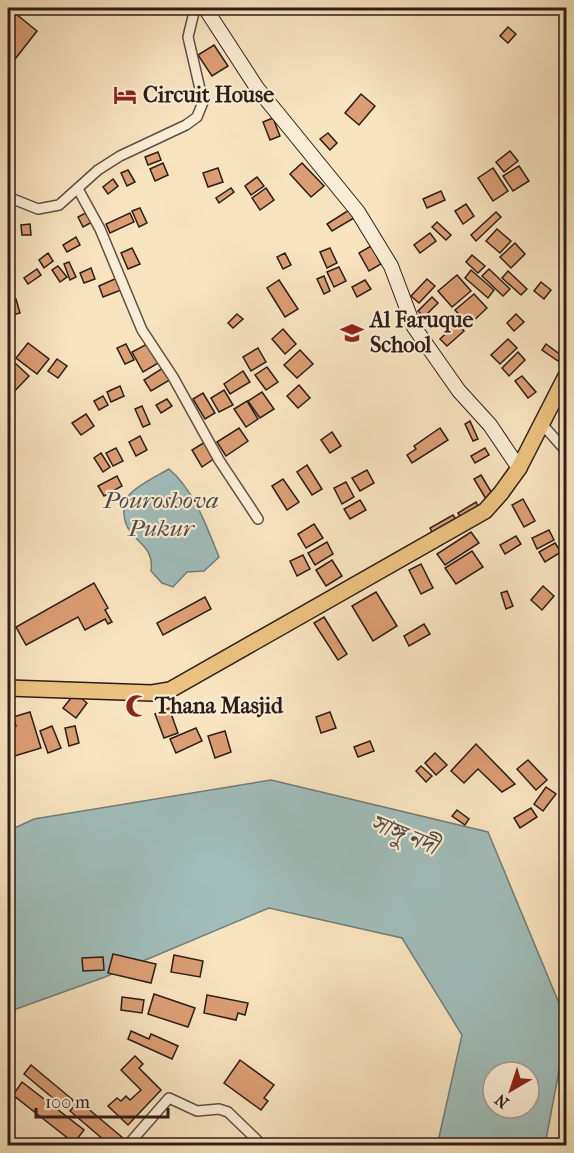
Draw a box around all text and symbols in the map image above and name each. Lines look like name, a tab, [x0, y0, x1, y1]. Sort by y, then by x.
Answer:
hotel icon: Circuit House	[112, 82, 138, 108]
place label: Circuit House	[143, 82, 274, 108]
place label: Al Faruque School	[368, 307, 473, 358]
school or university icon: Al Faruque School	[339, 320, 365, 346]
water label: Pouroshova Pukur	[102, 486, 219, 542]
mosque icon: Thana Masjid	[124, 693, 150, 719]
place label: Thana Masjid	[154, 693, 284, 719]
water label: সাঙ্গু নদী	[365, 807, 445, 864]
north arrow	[481, 1060, 541, 1120]
scale bar	[36, 1081, 168, 1119]
text: N	[491, 1090, 513, 1112]
text: 100 m	[45, 1092, 90, 1113]

